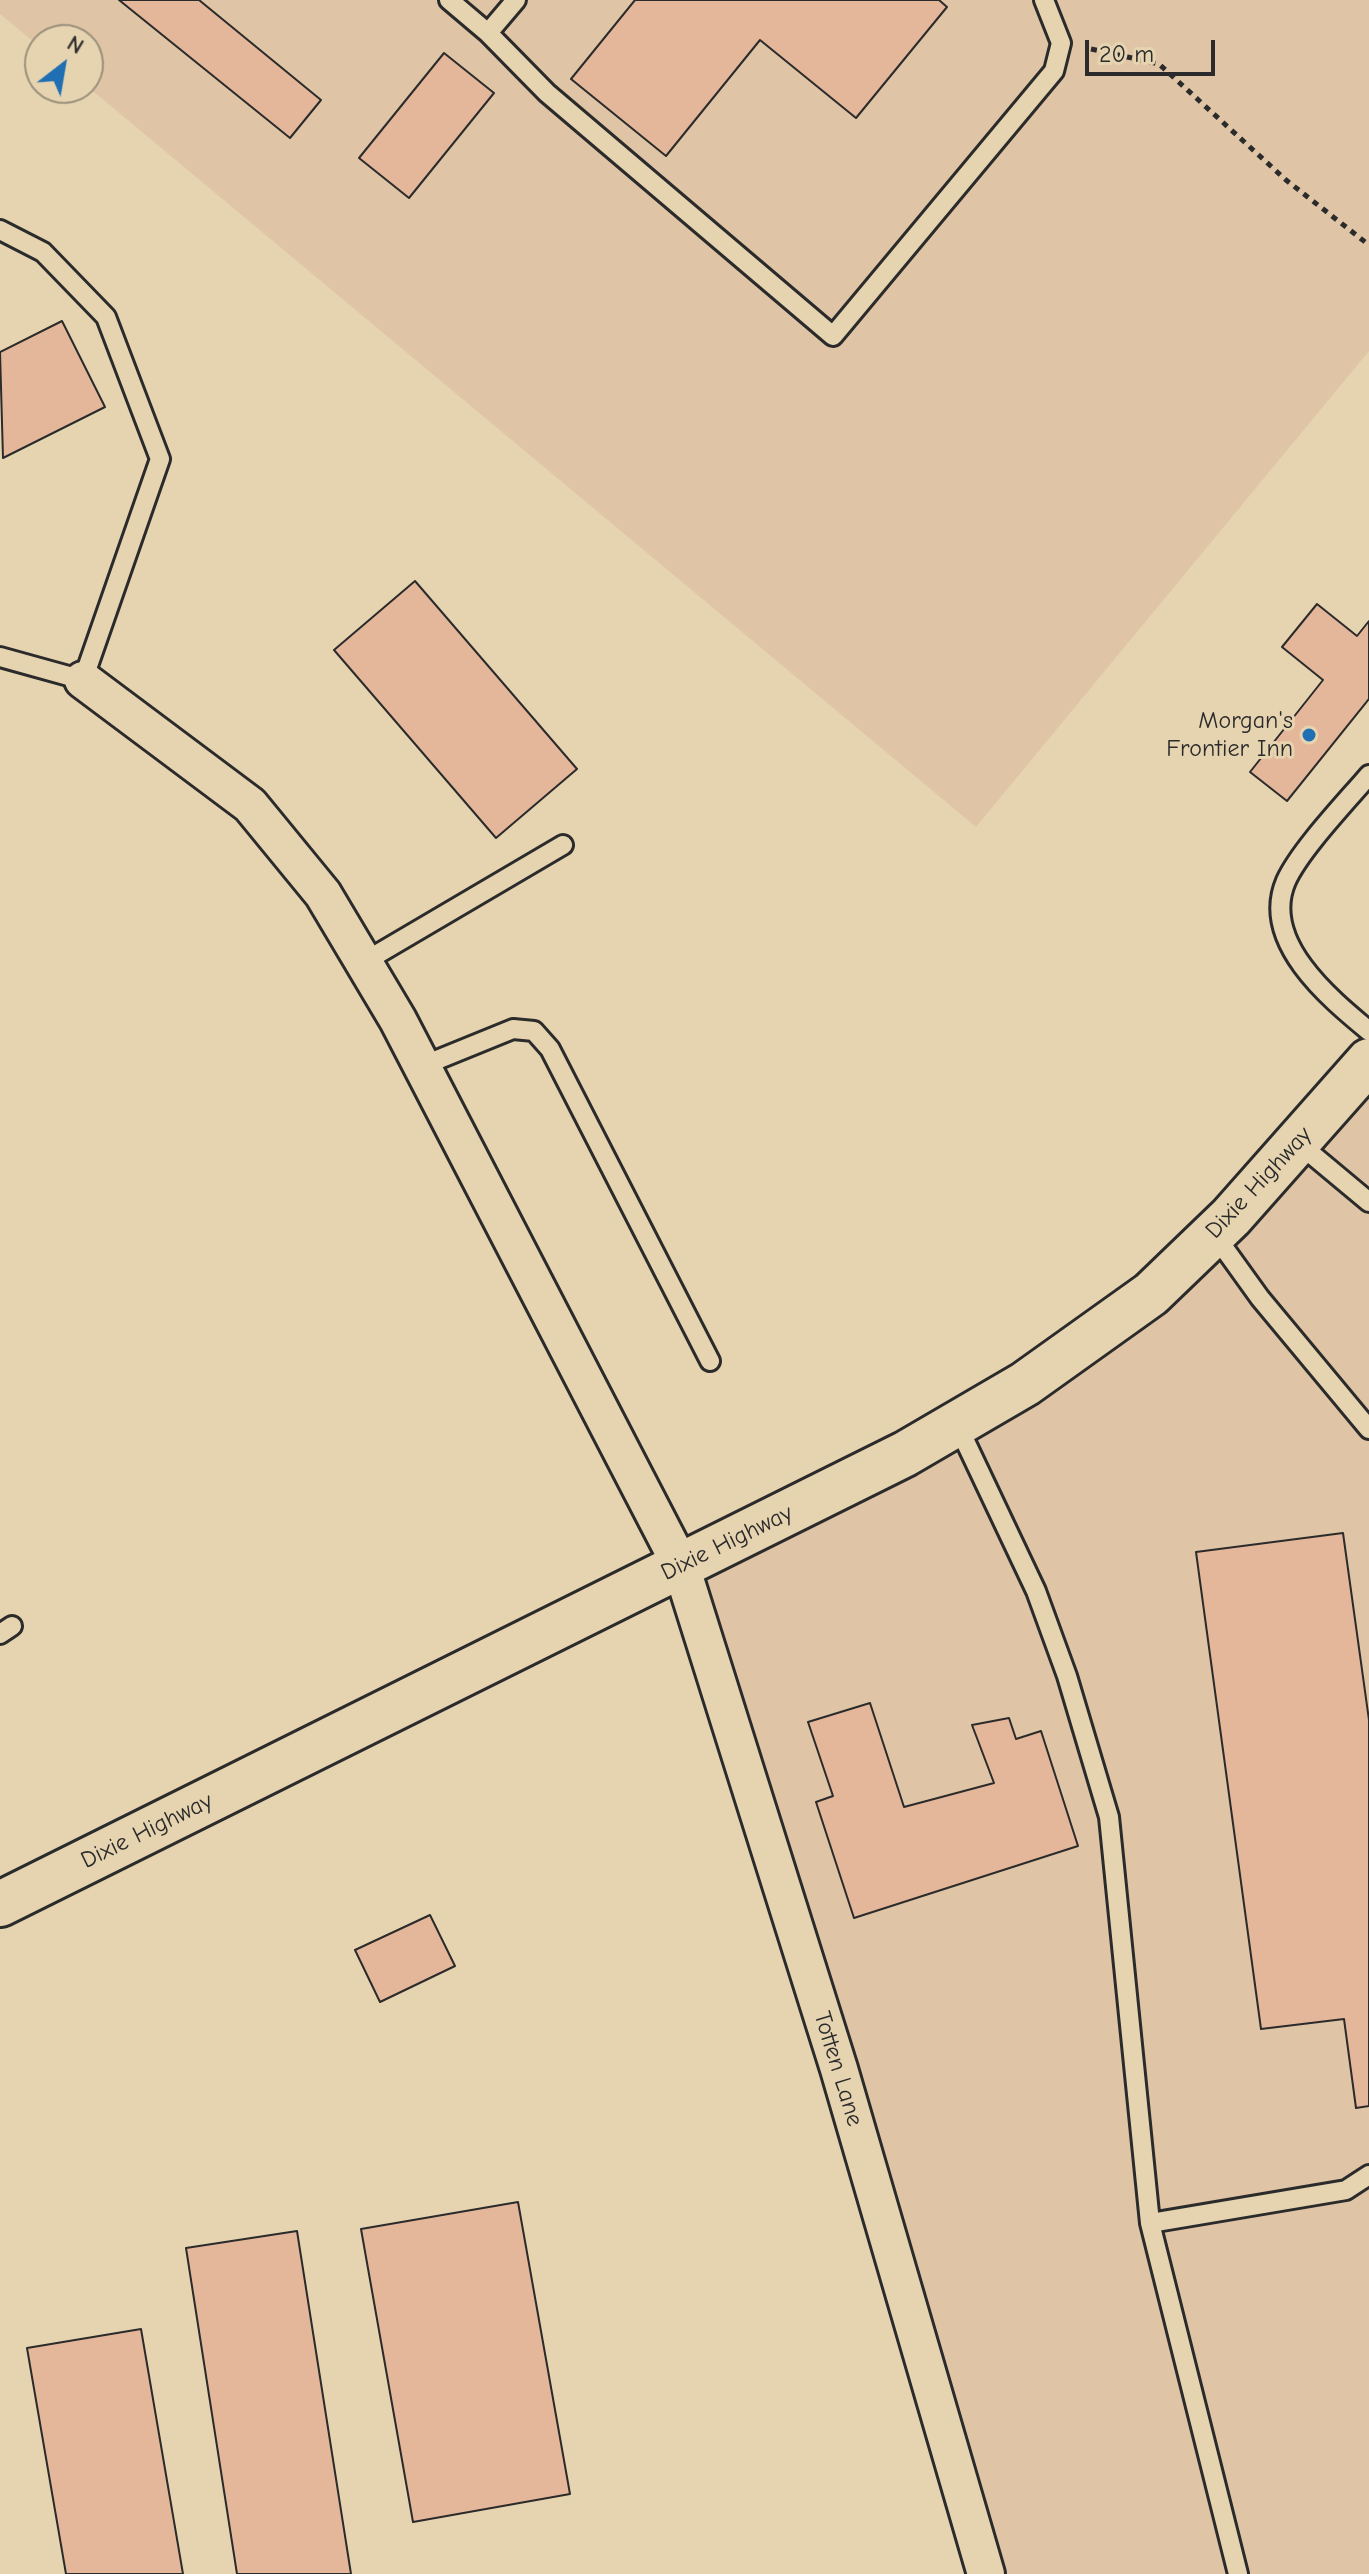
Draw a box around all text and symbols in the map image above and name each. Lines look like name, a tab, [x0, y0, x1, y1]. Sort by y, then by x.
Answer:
north arrow	[24, 24, 104, 104]
scale bar	[1089, 24, 1219, 74]
text: N	[62, 30, 88, 60]
text: 20 m	[1099, 40, 1154, 68]
place label: Morgan's Frontier Inn	[1166, 707, 1293, 763]
marker: Morgan's Frontier Inn	[1300, 726, 1318, 744]
street label: Dixie Highway	[1200, 1121, 1318, 1245]
street label: Dixie Highway	[657, 1499, 797, 1587]
street label: Dixie Highway	[77, 1787, 217, 1875]
street label: Totten Lane	[807, 2008, 869, 2130]

